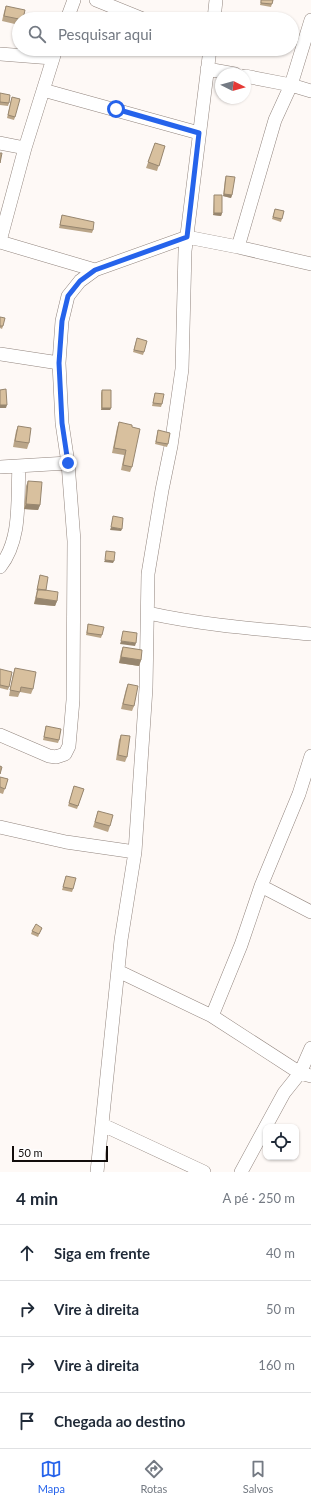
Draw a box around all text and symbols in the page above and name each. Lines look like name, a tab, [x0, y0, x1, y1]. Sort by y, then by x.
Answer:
search box	[12, 12, 299, 56]
icon: search	[26, 23, 48, 45]
text: Pesquisar aqui	[58, 25, 152, 43]
north arrow	[215, 68, 251, 104]
route start	[107, 100, 125, 118]
route end	[59, 454, 77, 472]
map controls	[263, 1124, 299, 1160]
button: locate	[263, 1124, 299, 1160]
scale bar	[12, 1144, 108, 1163]
text: 50 m	[18, 1146, 43, 1159]
text: 4 min	[16, 1188, 58, 1209]
text: A pé · 250 m	[222, 1190, 295, 1206]
icon: ahead	[16, 1242, 38, 1264]
text: Siga em frente	[54, 1244, 150, 1262]
text: 40 m	[266, 1245, 295, 1261]
icon: right	[16, 1298, 38, 1320]
text: Vire à direita	[54, 1300, 139, 1318]
text: 50 m	[266, 1301, 295, 1317]
icon: right	[16, 1354, 38, 1376]
text: Vire à direita	[54, 1356, 139, 1374]
text: 160 m	[258, 1357, 295, 1373]
icon: arrive	[16, 1410, 38, 1432]
text: Chegada ao destino	[54, 1412, 185, 1430]
tab: Mapa	[38, 1458, 65, 1495]
tab: Rotas	[140, 1458, 167, 1495]
tab: Salvos	[243, 1458, 273, 1495]

